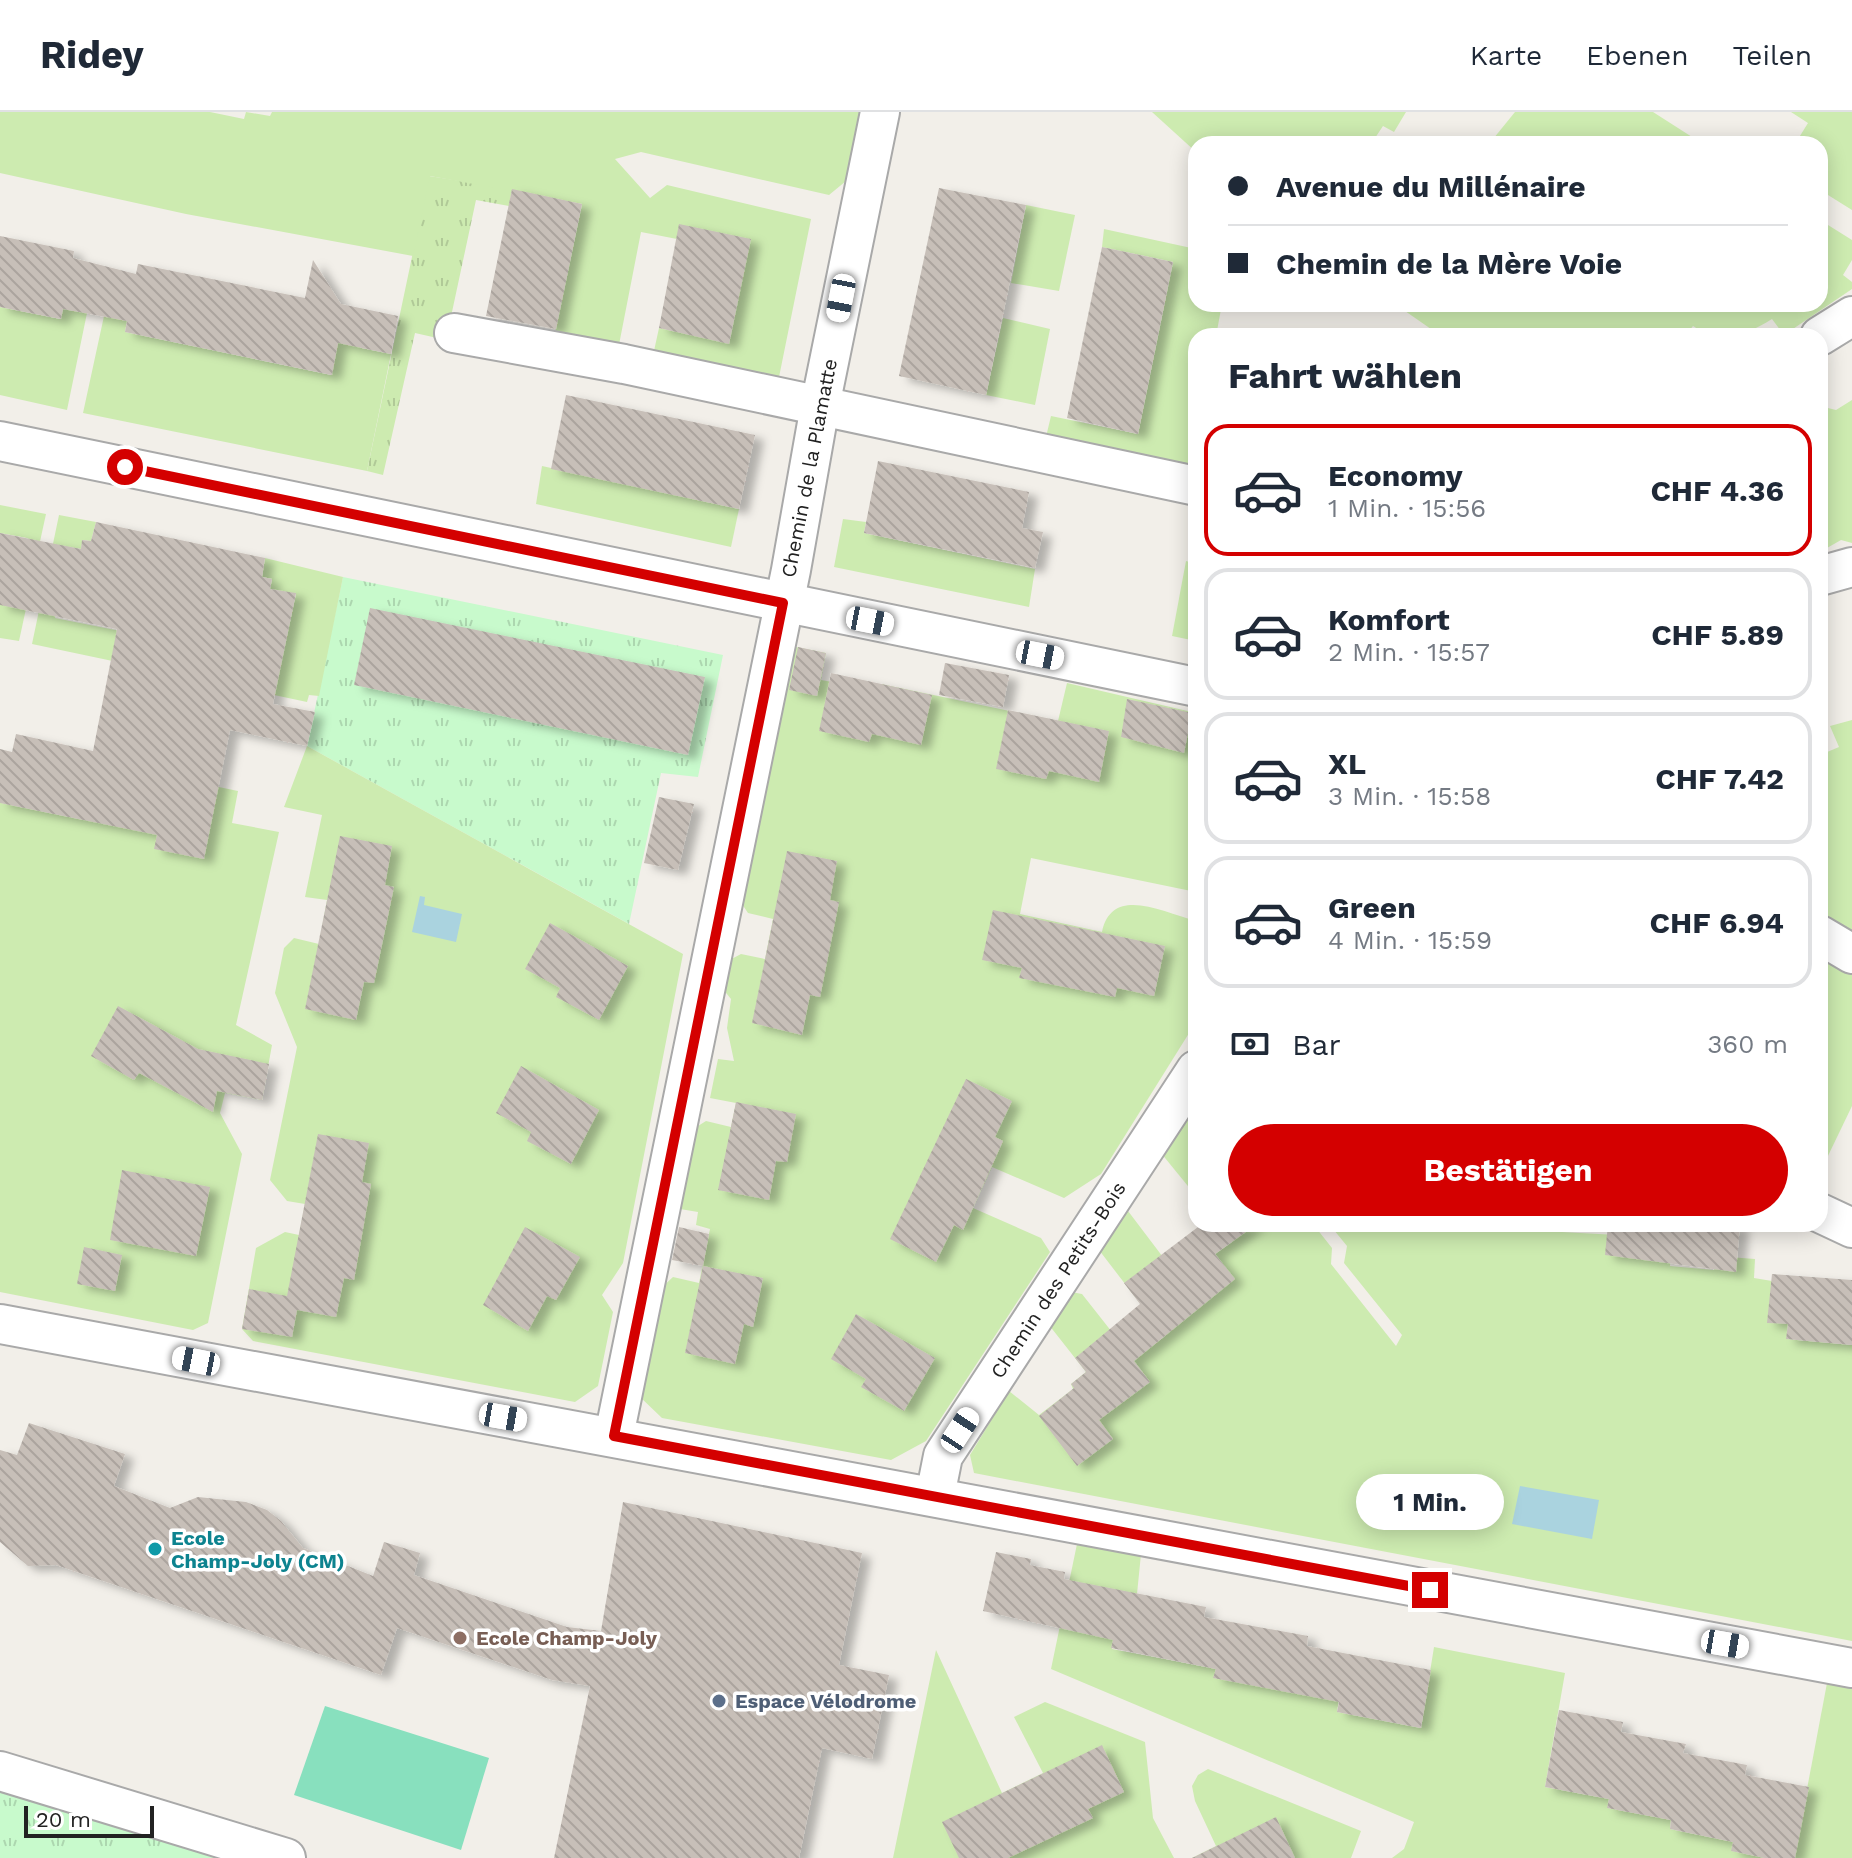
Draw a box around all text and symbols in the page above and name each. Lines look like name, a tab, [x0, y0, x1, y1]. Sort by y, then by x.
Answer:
text: Ridey	[40, 33, 144, 77]
text: Karte	[1470, 39, 1542, 72]
text: Ebenen	[1586, 39, 1689, 72]
text: Teilen	[1733, 39, 1812, 72]
text: Avenue du Millénaire	[1276, 169, 1586, 204]
text: Chemin de la Mère Voie	[1276, 246, 1622, 281]
car	[825, 272, 857, 324]
text: Fahrt wählen	[1228, 355, 1462, 397]
street label: Chemin de la Plamatte	[776, 356, 842, 580]
route start	[107, 449, 143, 485]
icon: car	[1232, 454, 1304, 526]
text: Economy	[1328, 458, 1463, 493]
text: CHF 4.36	[1650, 473, 1784, 508]
text: 1 Min. · 15:56	[1328, 493, 1486, 523]
icon: car	[1232, 598, 1304, 670]
text: Komfort	[1328, 602, 1450, 637]
car	[844, 605, 896, 637]
text: CHF 5.89	[1651, 617, 1784, 652]
text: 2 Min. · 15:57	[1328, 637, 1490, 667]
car	[1014, 639, 1066, 671]
icon: car	[1232, 742, 1304, 814]
text: XL	[1328, 746, 1366, 781]
text: CHF 7.42	[1655, 761, 1784, 796]
text: 3 Min. · 15:58	[1328, 781, 1491, 811]
icon: car	[1232, 886, 1304, 958]
text: Green	[1328, 890, 1416, 925]
text: CHF 6.94	[1650, 905, 1784, 940]
text: 4 Min. · 15:59	[1328, 925, 1492, 955]
icon: cash	[1228, 1022, 1272, 1066]
text: Bar	[1292, 1027, 1341, 1062]
text: 360 m	[1707, 1029, 1788, 1059]
button: Bestätigen	[1228, 1124, 1788, 1216]
street label: Chemin des Petits-Bois	[985, 1177, 1131, 1383]
car	[170, 1345, 222, 1377]
car	[477, 1401, 529, 1433]
car	[937, 1403, 983, 1457]
callout: 1 Min.	[1356, 1474, 1504, 1530]
text: 1 Min.	[1393, 1487, 1467, 1517]
place label: Ecole Champ-Joly (CM)	[171, 1526, 345, 1573]
marker: Ecole Champ-Joly (CM)	[146, 1540, 164, 1558]
route end	[1412, 1572, 1448, 1608]
place label: Ecole Champ-Joly	[476, 1626, 658, 1650]
car	[1699, 1628, 1751, 1660]
marker: Ecole Champ-Joly	[451, 1629, 469, 1647]
place label: Espace Vélodrome	[735, 1689, 916, 1713]
marker: Espace Vélodrome	[710, 1692, 728, 1710]
scale bar	[24, 1802, 154, 1838]
text: 20 m	[36, 1807, 91, 1832]

